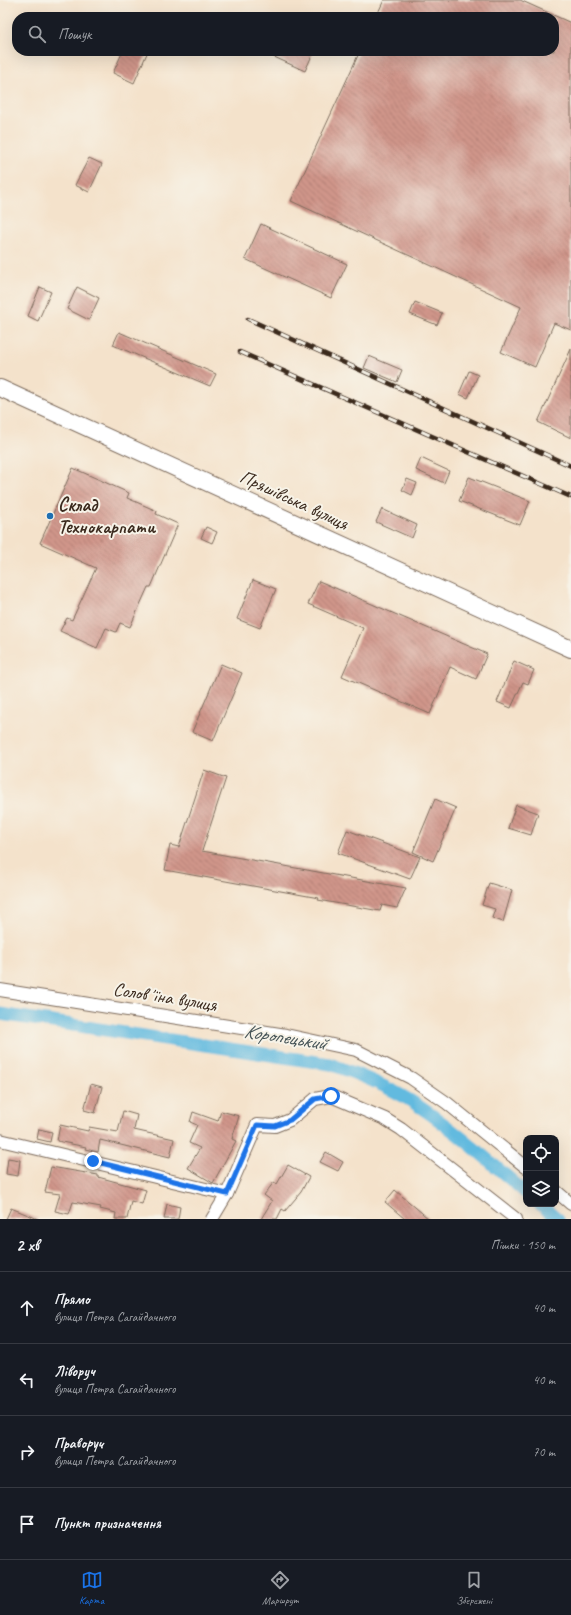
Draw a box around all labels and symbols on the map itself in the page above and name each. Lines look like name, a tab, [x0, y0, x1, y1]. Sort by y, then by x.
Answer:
street label: Пряшівська вулиця	[236, 464, 353, 536]
place label: Склад Технокарпати	[58, 493, 157, 539]
marker: Склад Технокарпати	[45, 511, 55, 521]
street label: Соловʼїна вулиця	[112, 977, 220, 1017]
water label: Коропецький	[242, 1018, 331, 1056]
route start	[322, 1087, 340, 1105]
route end	[84, 1152, 102, 1170]

